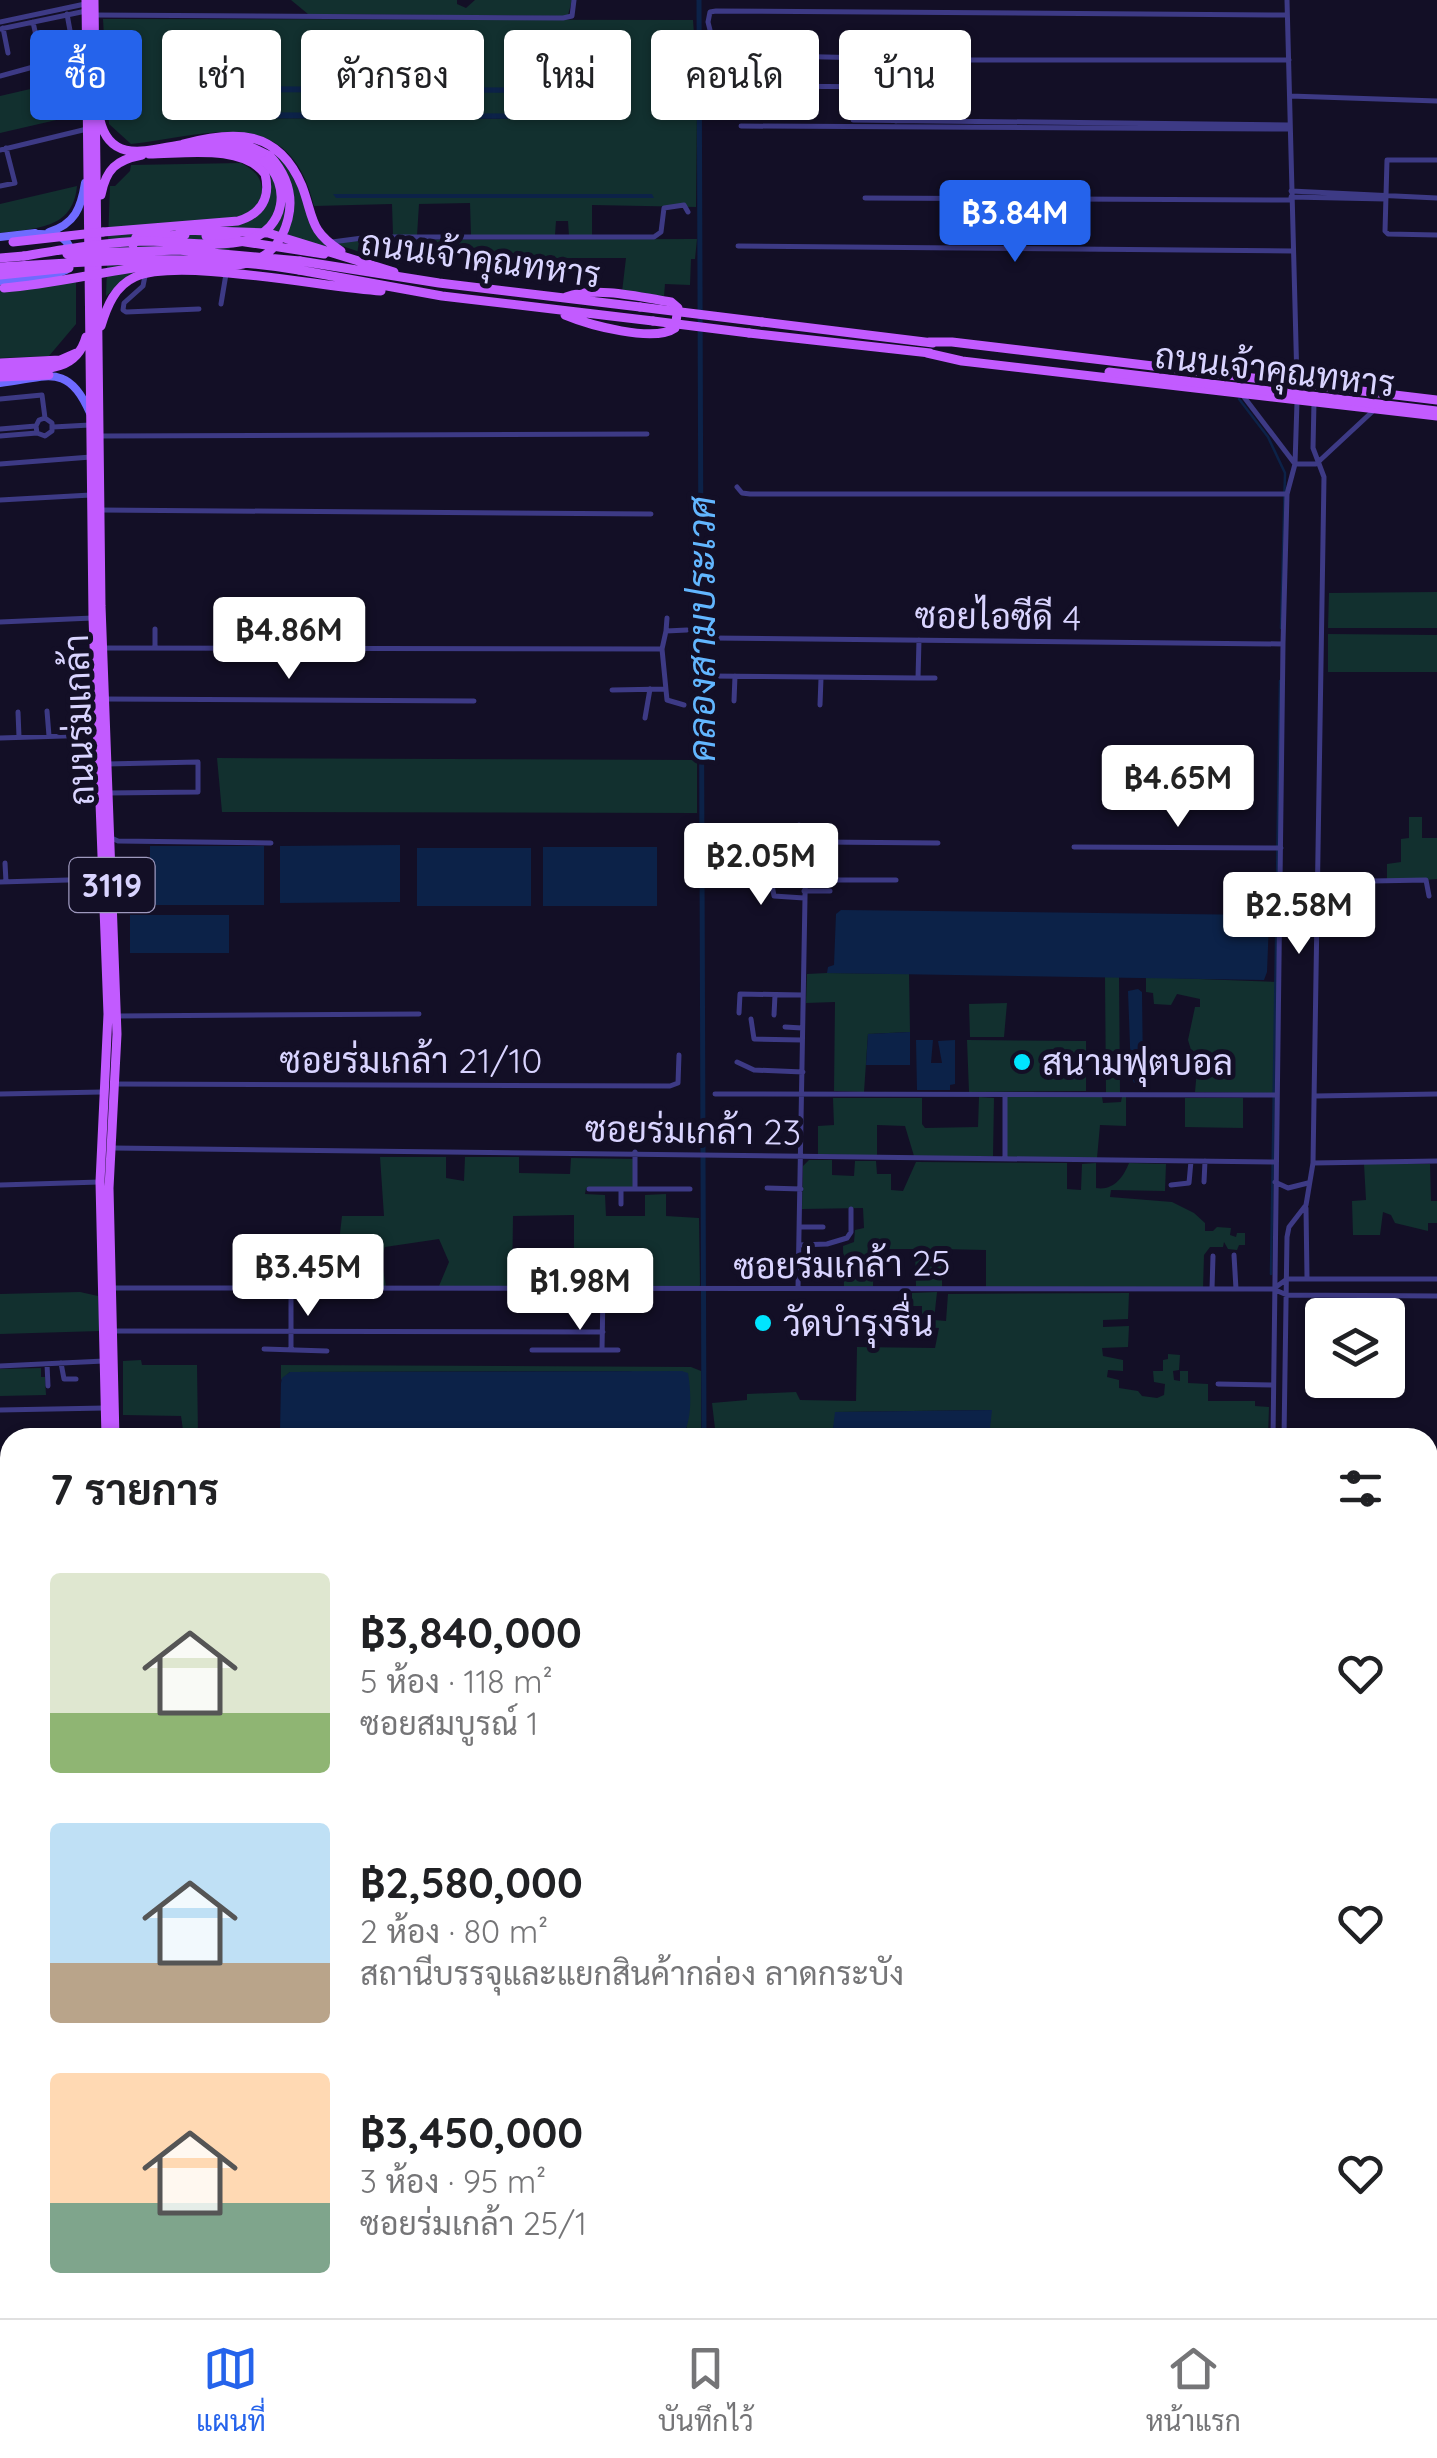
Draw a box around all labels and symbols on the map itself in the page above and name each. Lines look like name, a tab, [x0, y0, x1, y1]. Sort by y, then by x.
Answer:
pin: ฿3.84M	[934, 180, 1096, 265]
street label: ถนนเจ้าคุณทหาร	[358, 219, 604, 300]
street label: ถนนเจ้าคุณทหาร	[1152, 332, 1398, 409]
water label: คลองสามประเวศ	[677, 495, 725, 762]
street label: ซอยไอซีดี 4	[914, 593, 1082, 639]
pin: ฿4.86M	[208, 597, 370, 682]
street label: ถนนร่มเกล้า	[53, 633, 103, 807]
pin: ฿4.65M	[1097, 745, 1259, 830]
pin: ฿2.05M	[680, 823, 842, 908]
road number: 3119	[70, 858, 154, 912]
pin: ฿2.58M	[1218, 872, 1380, 957]
street label: ซอยร่มเกล้า 21/10	[280, 1038, 542, 1082]
place label: สนามฟุตบอล	[1042, 1040, 1233, 1087]
marker: สนามฟุตบอล	[1011, 1051, 1033, 1073]
street label: ซอยร่มเกล้า 23	[585, 1106, 801, 1154]
pin: ฿3.45M	[227, 1234, 389, 1319]
street label: ซอยร่มเกล้า 25	[733, 1240, 951, 1288]
pin: ฿1.98M	[499, 1248, 661, 1333]
place label: วัดบำรุงรื่น	[783, 1293, 933, 1348]
marker: วัดบำรุงรื่น	[752, 1312, 774, 1334]

